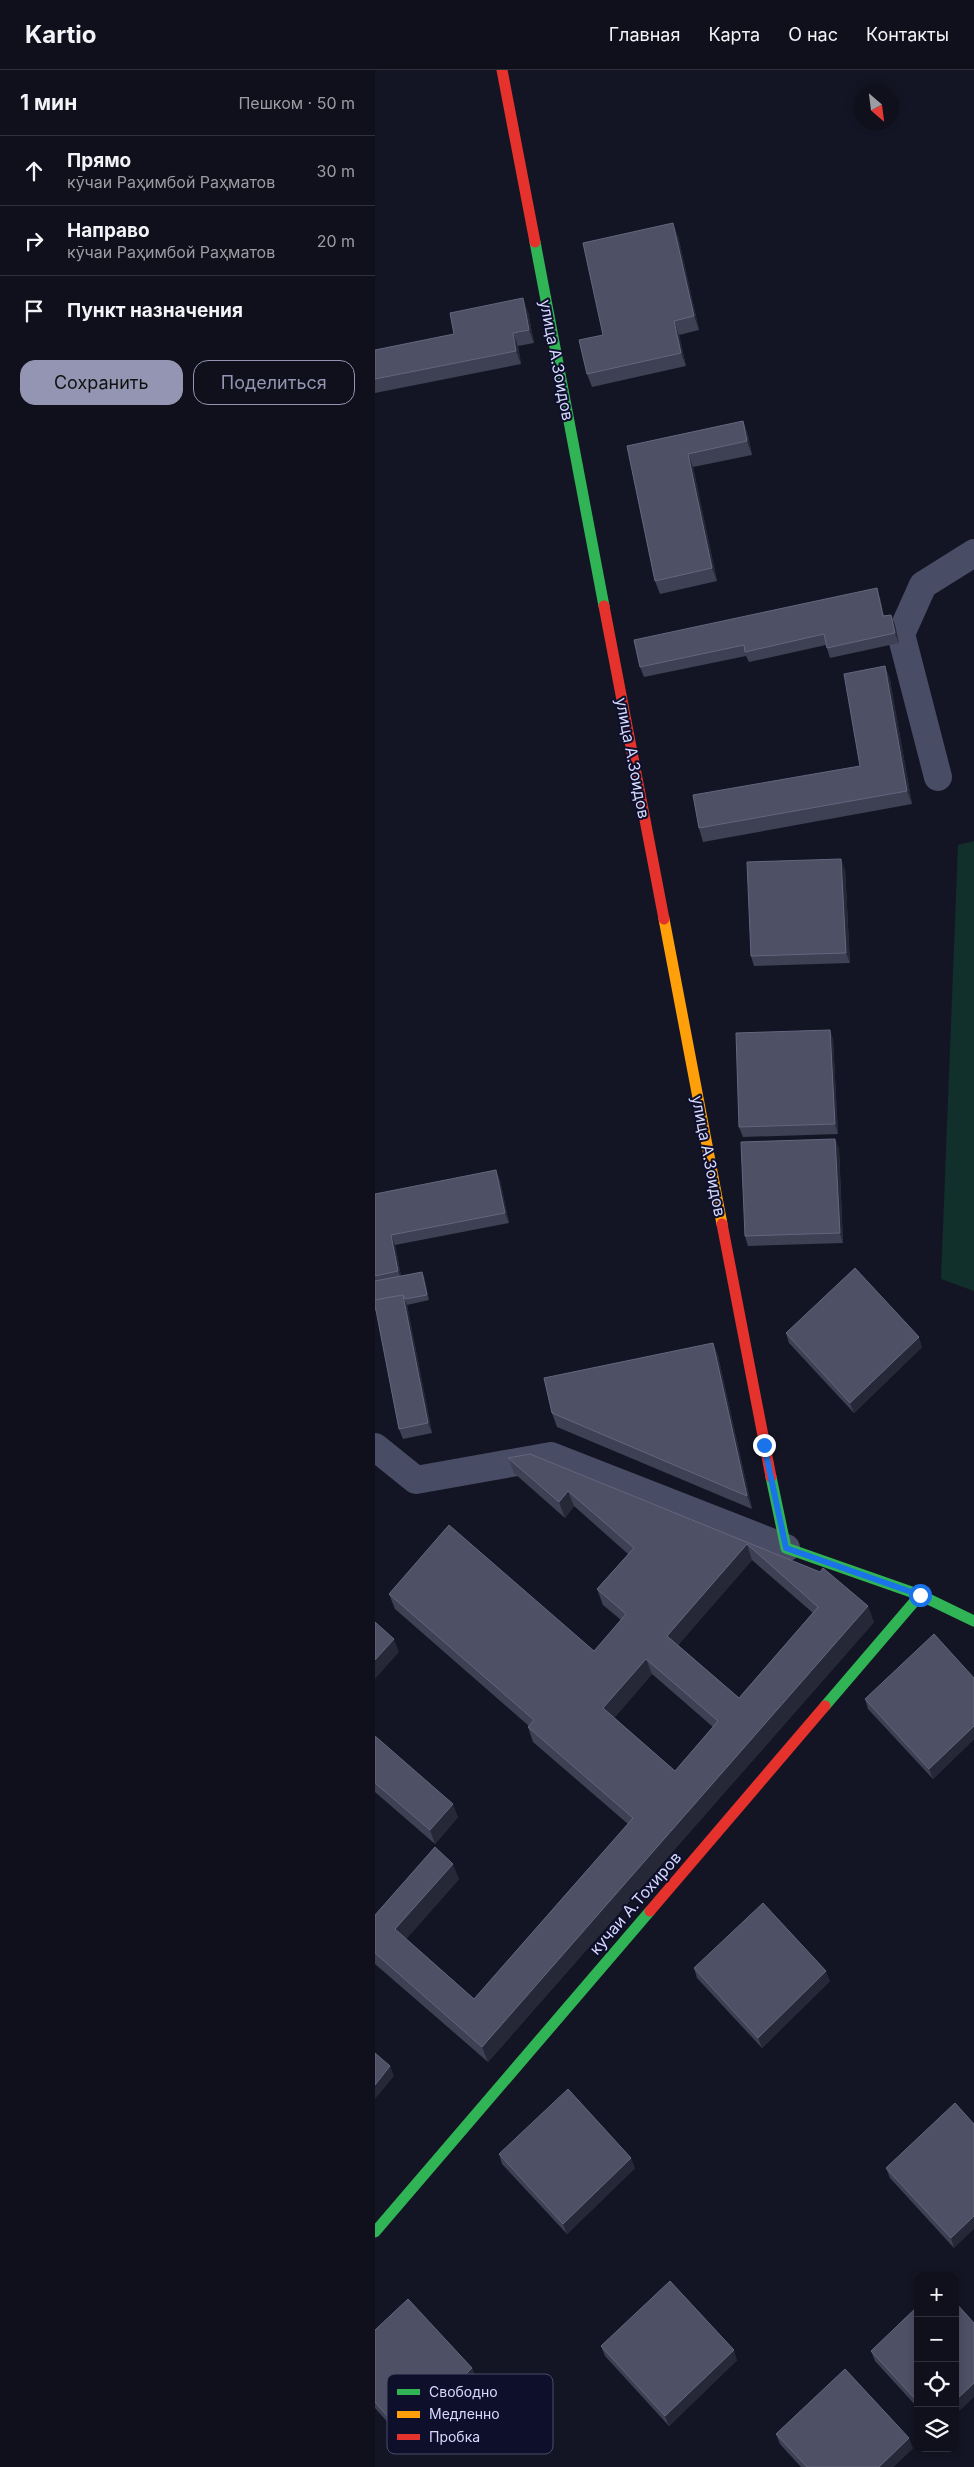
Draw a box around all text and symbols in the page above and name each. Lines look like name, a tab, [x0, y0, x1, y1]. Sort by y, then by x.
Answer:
text: Kartio	[25, 20, 96, 49]
text: Главная	[609, 24, 680, 45]
text: Карта	[708, 24, 760, 45]
text: О нас	[788, 24, 838, 45]
text: Контакты	[866, 24, 949, 45]
north arrow	[854, 85, 899, 130]
text: 1 мин	[20, 90, 77, 115]
text: Пешком · 50 m	[238, 93, 355, 113]
text: Прямо	[67, 149, 131, 172]
icon: ahead	[20, 157, 48, 185]
text: 30 m	[317, 161, 355, 181]
text: кӯчаи Раҳимбой Раҳматов	[67, 172, 275, 192]
text: Направо	[67, 219, 150, 242]
icon: right	[20, 227, 48, 255]
text: 20 m	[317, 231, 355, 251]
text: кӯчаи Раҳимбой Раҳматов	[67, 242, 275, 262]
icon: arrive	[20, 297, 48, 325]
street label: улица А.Зоидов	[535, 298, 579, 422]
text: Пункт назначения	[67, 299, 243, 322]
button: Сохранить	[20, 360, 183, 405]
button: Поделиться	[193, 360, 355, 405]
street label: улица А.Зоидов	[611, 696, 655, 820]
street label: улица А.Зоидов	[687, 1094, 731, 1218]
route end	[753, 1434, 776, 1457]
route start	[909, 1584, 932, 1607]
street label: кучаи А.Тохиров	[585, 1847, 685, 1959]
map controls	[914, 2272, 959, 2452]
button: +	[914, 2272, 959, 2317]
button: −	[914, 2317, 959, 2362]
button: locate	[914, 2362, 959, 2407]
legend	[387, 2374, 553, 2454]
text: Свободно	[429, 2383, 498, 2400]
text: Медленно	[429, 2405, 500, 2422]
button: layers	[914, 2407, 959, 2452]
text: Пробка	[429, 2428, 480, 2445]

